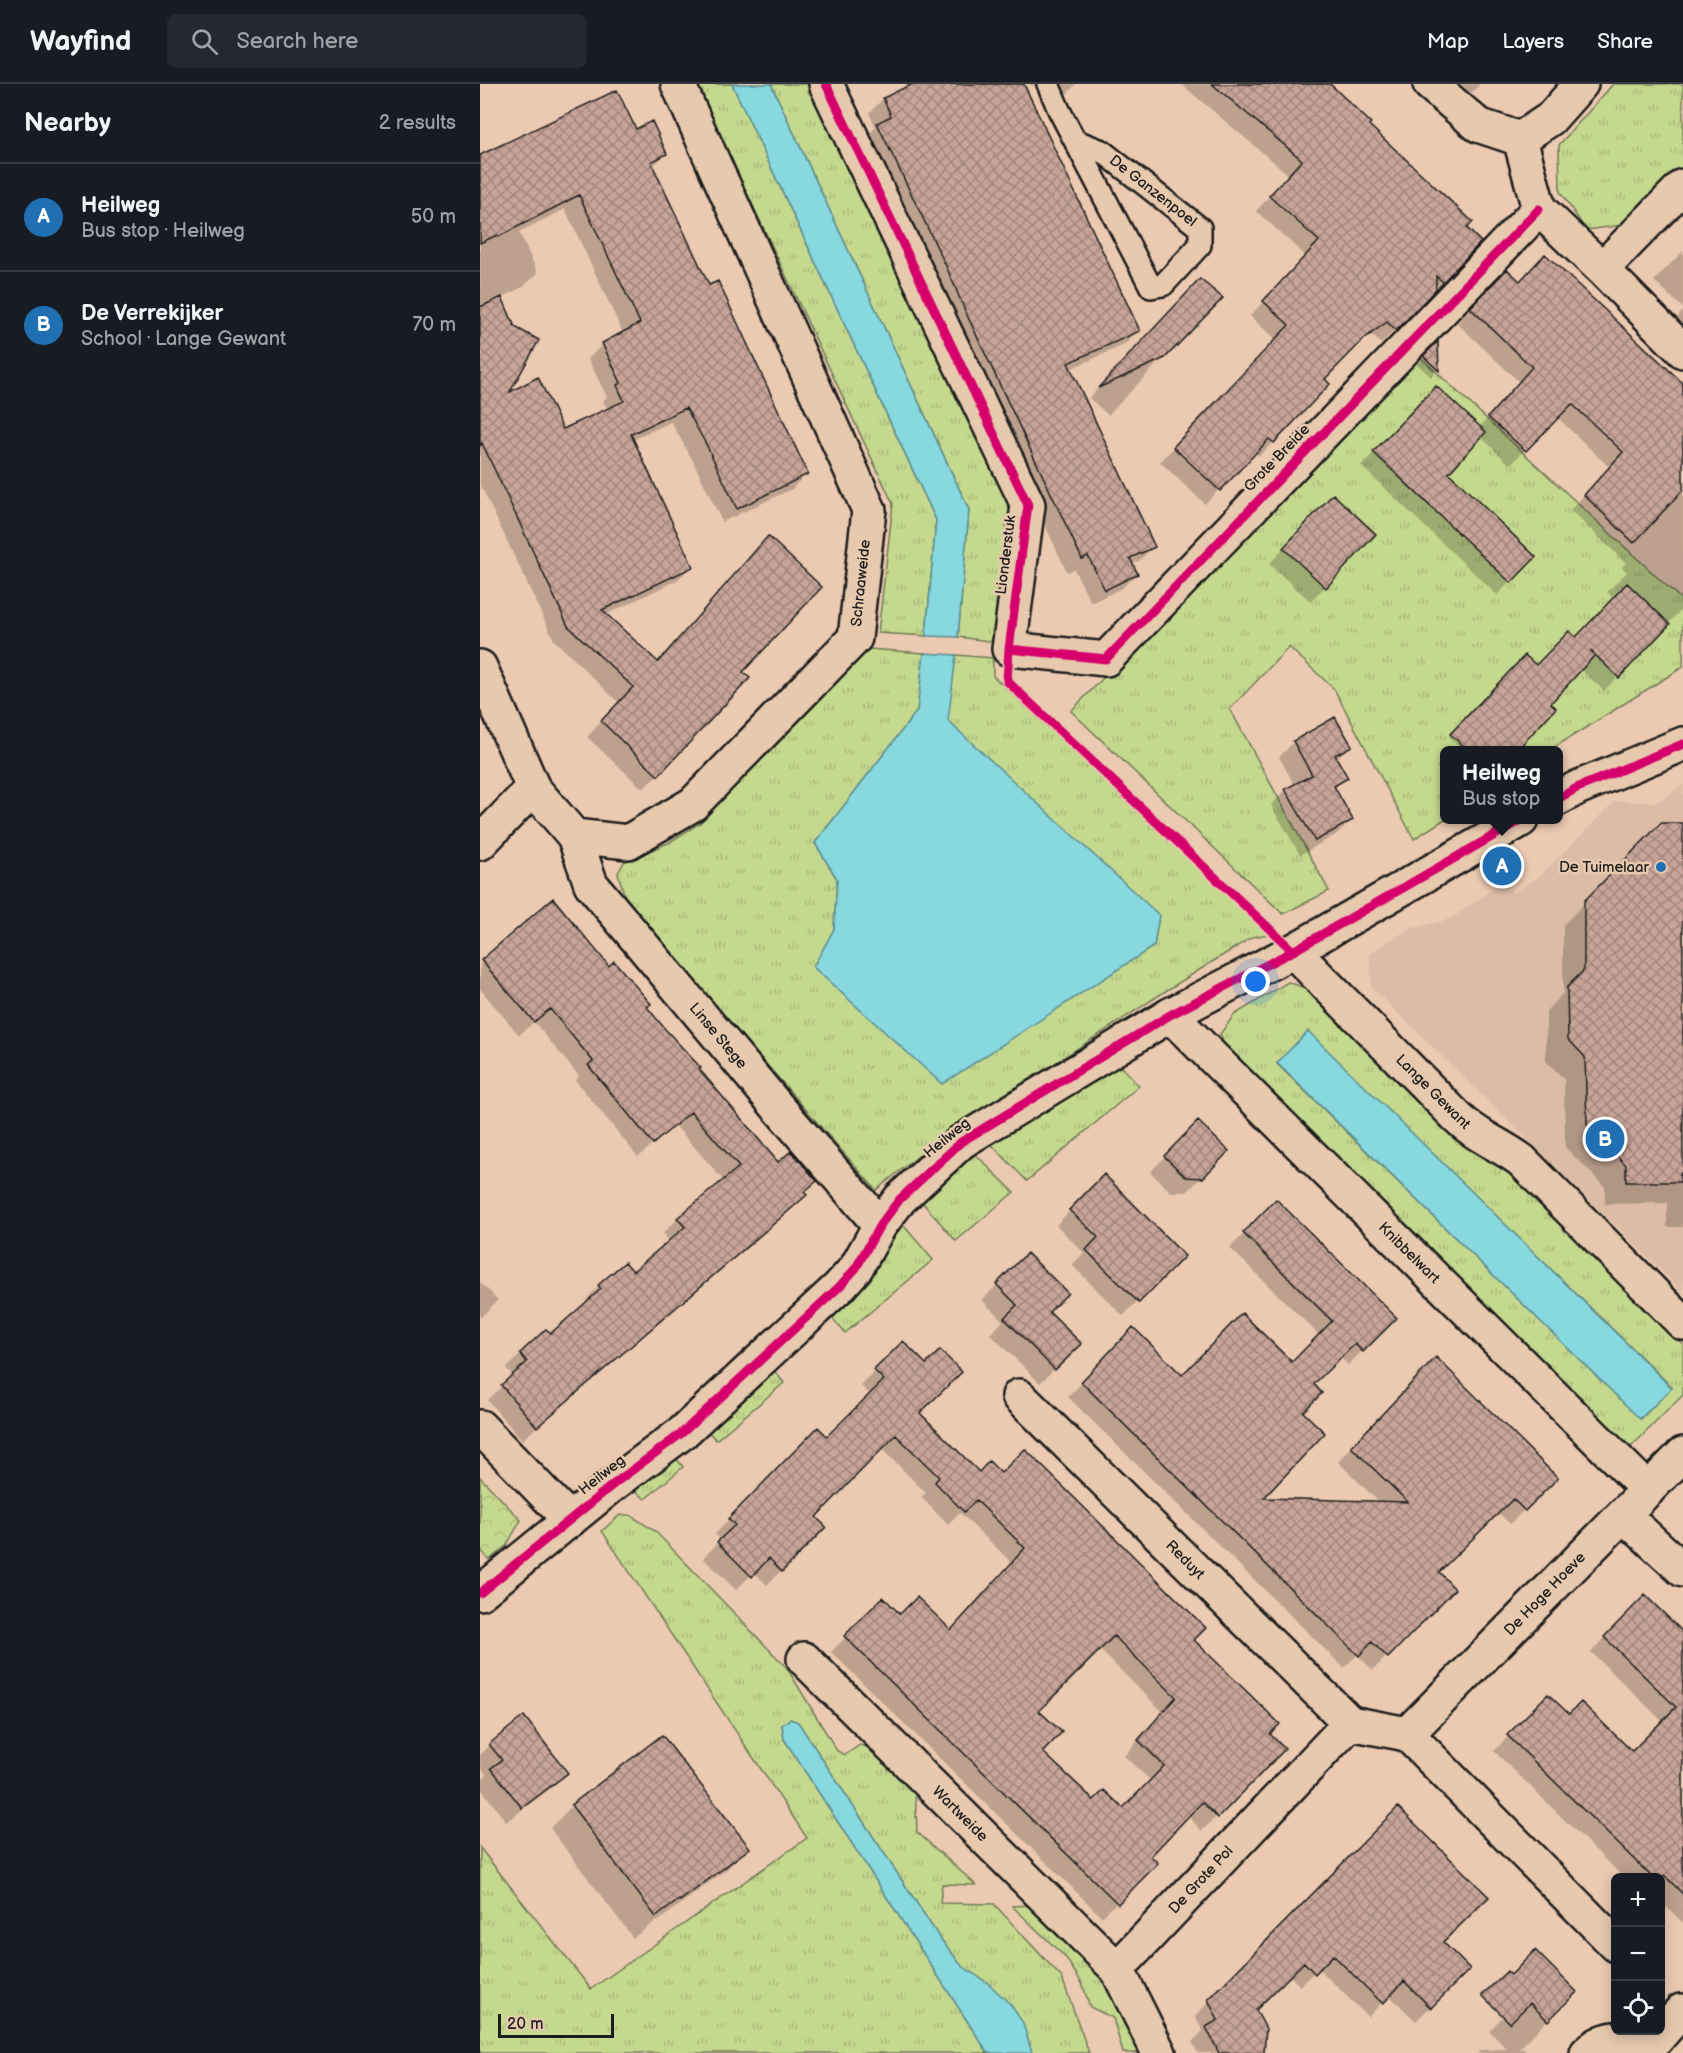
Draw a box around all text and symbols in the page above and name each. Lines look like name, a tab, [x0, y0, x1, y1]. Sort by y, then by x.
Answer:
search box	[167, 14, 587, 68]
text: Wayfind	[30, 25, 131, 58]
icon: search	[188, 25, 221, 58]
text: Search here	[236, 28, 358, 55]
text: Map	[1427, 29, 1469, 54]
text: Layers	[1502, 29, 1564, 54]
text: Share	[1597, 29, 1653, 54]
text: Nearby	[24, 108, 111, 139]
text: 2 results	[379, 111, 456, 135]
street label: De Ganzenpoel	[1106, 151, 1200, 231]
text: Heilweg	[81, 192, 160, 219]
text: A	[37, 205, 50, 229]
text: 50 m	[411, 205, 456, 229]
text: Bus stop · Heilweg	[81, 219, 245, 243]
text: De Verrekijker	[81, 300, 223, 327]
text: B	[36, 313, 51, 337]
text: 70 m	[412, 313, 456, 337]
text: School · Lange Gewant	[81, 327, 286, 351]
street label: Grote Breide	[1240, 420, 1314, 496]
street label: Lionderstuk	[992, 514, 1020, 596]
street label: Schraaweide	[847, 538, 875, 627]
popup	[1440, 746, 1563, 824]
text: Heilweg	[1462, 760, 1541, 787]
text: Bus stop	[1462, 787, 1540, 811]
pin: A	[1482, 844, 1522, 888]
place label: De Tuimelaar	[1559, 858, 1650, 877]
marker: De Tuimelaar	[1654, 860, 1668, 874]
your location	[1241, 967, 1270, 996]
street label: Linse Stege	[685, 999, 751, 1073]
street label: Lange Gewant	[1391, 1050, 1475, 1134]
street label: Heilweg	[920, 1114, 974, 1162]
pin: B	[1586, 1116, 1624, 1162]
street label: Knibbelwart	[1374, 1218, 1444, 1288]
street label: Heilweg	[575, 1451, 629, 1499]
street label: Reduyt	[1161, 1536, 1209, 1584]
street label: De Hoge Hoeve	[1500, 1548, 1590, 1640]
street label: Wartweide	[928, 1782, 992, 1846]
street label: De Grote Pol	[1165, 1842, 1237, 1918]
map controls	[1611, 1873, 1665, 2035]
button: +	[1611, 1873, 1665, 1927]
button: −	[1611, 1927, 1665, 1981]
button: locate	[1611, 1981, 1665, 2035]
scale bar	[498, 2011, 614, 2038]
text: 20 m	[507, 2015, 543, 2034]

